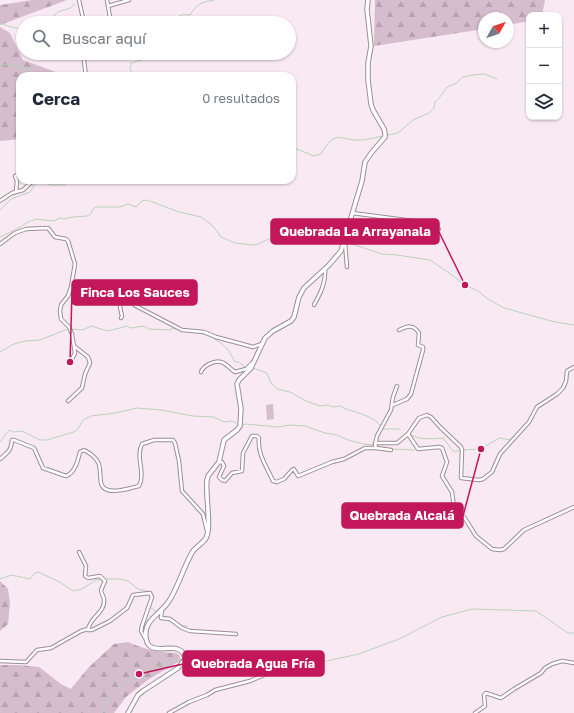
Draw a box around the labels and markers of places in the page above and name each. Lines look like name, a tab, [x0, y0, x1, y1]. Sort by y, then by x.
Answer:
callout: Quebrada La Arrayanala	[271, 219, 439, 244]
callout: Finca Los Sauces	[72, 280, 197, 305]
callout: Quebrada Alcalá	[342, 503, 463, 528]
callout: Quebrada Agua Fría	[183, 651, 324, 676]

